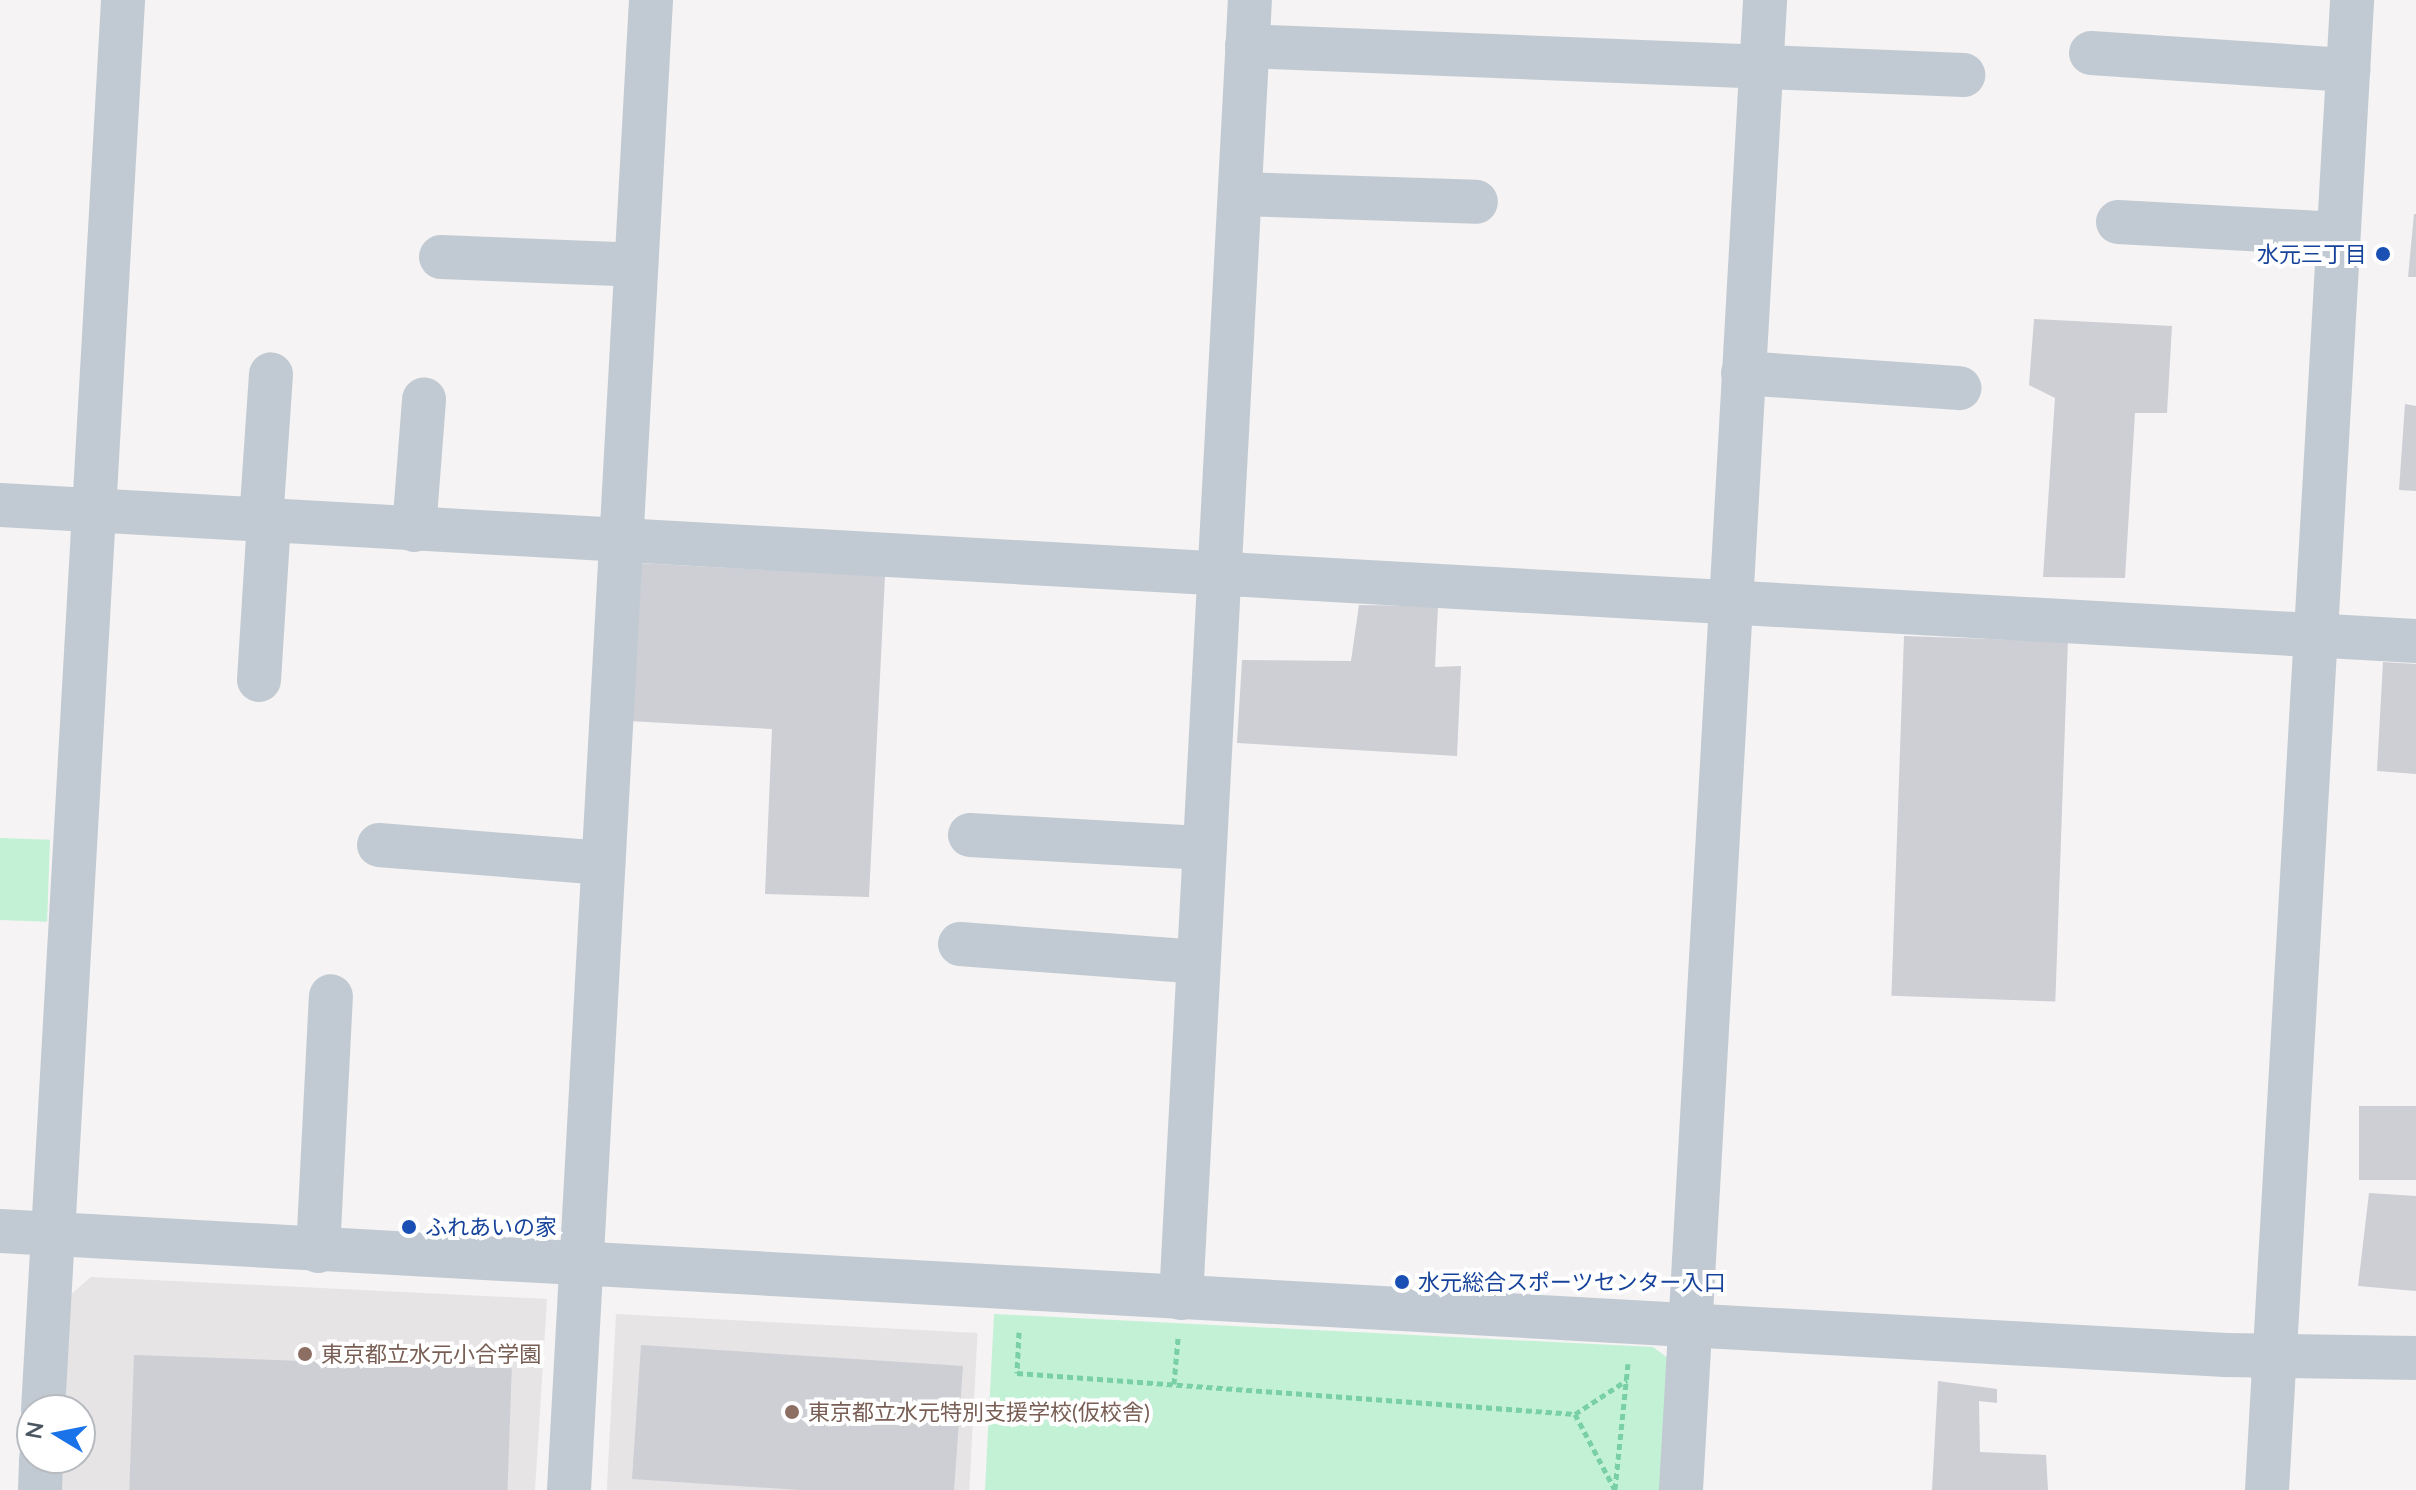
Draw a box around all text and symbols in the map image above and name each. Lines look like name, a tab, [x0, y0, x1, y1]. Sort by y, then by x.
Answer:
place label: 水元三丁目	[2257, 241, 2367, 267]
marker: 水元三丁目	[2374, 245, 2392, 263]
place label: ふれあいの家	[425, 1214, 557, 1240]
marker: ふれあいの家	[400, 1218, 418, 1236]
place label: 水元総合スポーツセンター入口	[1418, 1269, 1726, 1295]
marker: 水元総合スポーツセンター入口	[1393, 1273, 1411, 1291]
place label: 東京都立水元小合学園	[321, 1341, 541, 1367]
marker: 東京都立水元小合学園	[296, 1345, 314, 1363]
north arrow	[16, 1394, 96, 1474]
place label: 東京都立水元特別支援学校(仮校舎)	[808, 1399, 1150, 1425]
marker: 東京都立水元特別支援学校(仮校舎)	[783, 1403, 801, 1421]
text: N	[19, 1419, 49, 1441]

